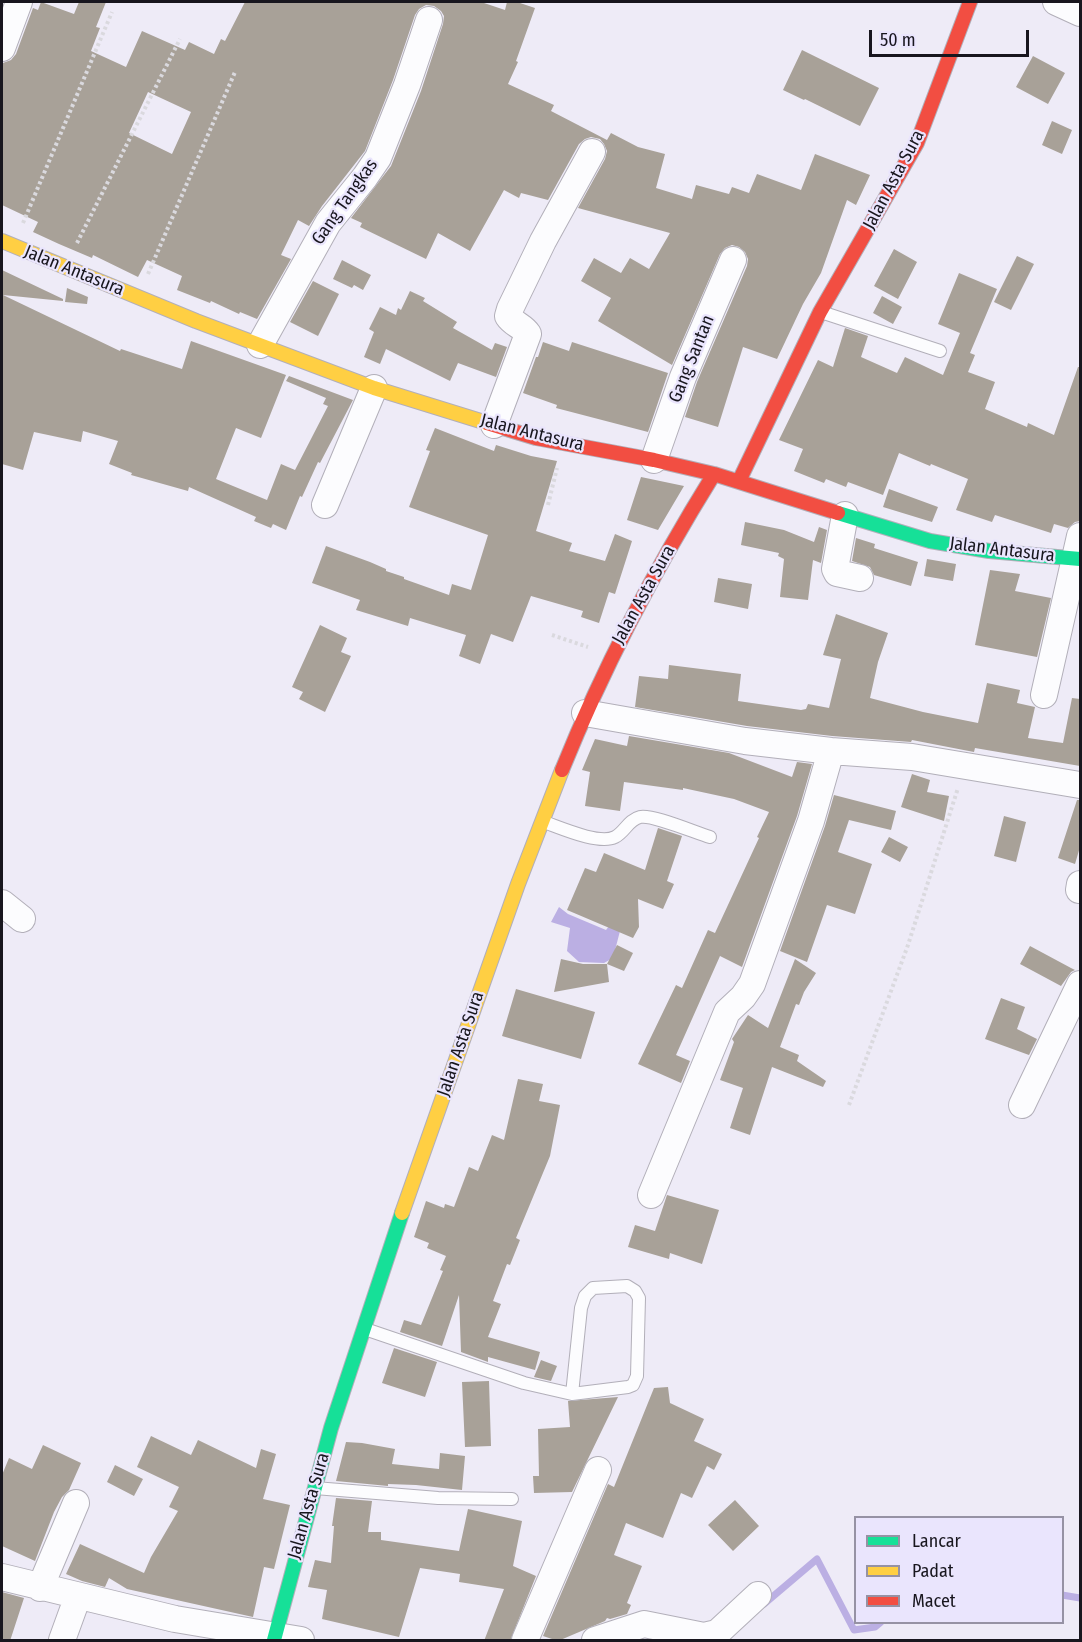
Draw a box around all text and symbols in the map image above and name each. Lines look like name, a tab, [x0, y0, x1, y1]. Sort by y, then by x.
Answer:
scale bar	[872, 18, 1032, 56]
text: 50 m	[880, 29, 916, 51]
street label: Jalan Asta Sura	[859, 127, 929, 233]
street label: Gang Tangkas	[307, 155, 383, 249]
street label: Jalan Antasura	[21, 241, 127, 301]
street label: Gang Santan	[665, 312, 719, 406]
street label: Jalan Antasura	[478, 410, 586, 456]
street label: Jalan Antasura	[948, 533, 1056, 567]
street label: Jalan Asta Sura	[608, 542, 680, 648]
street label: Jalan Asta Sura	[433, 989, 489, 1099]
street label: Jalan Asta Sura	[284, 1450, 334, 1562]
legend	[854, 1516, 1064, 1624]
text: Lancar	[912, 1530, 961, 1552]
text: Padat	[912, 1560, 954, 1582]
text: Macet	[912, 1590, 956, 1612]

